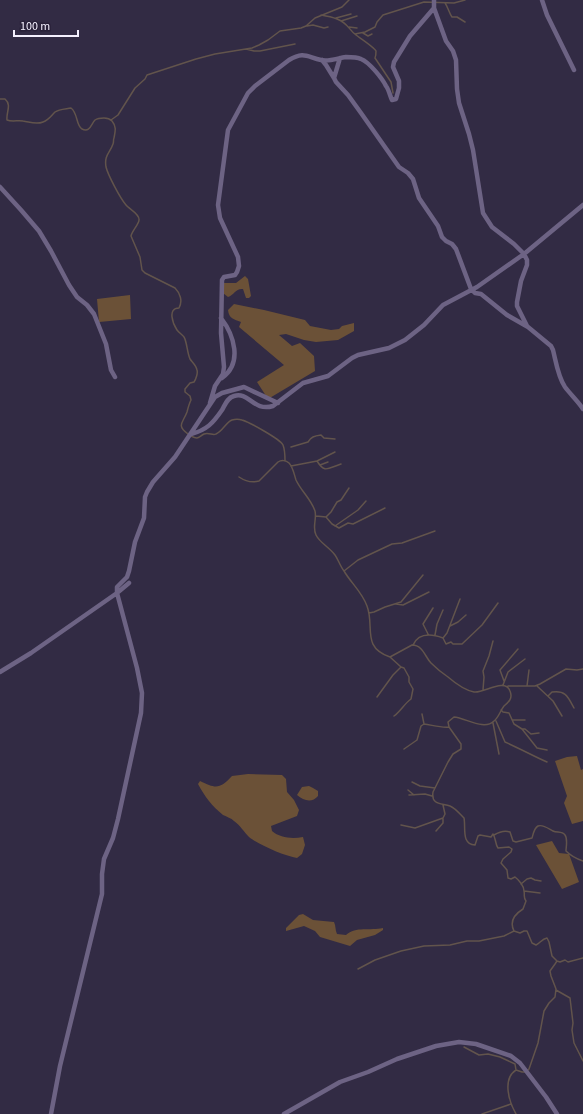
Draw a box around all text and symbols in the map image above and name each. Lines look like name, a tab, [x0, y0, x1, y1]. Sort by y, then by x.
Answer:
scale bar	[14, 12, 78, 38]
text: 100 m	[20, 18, 50, 35]

